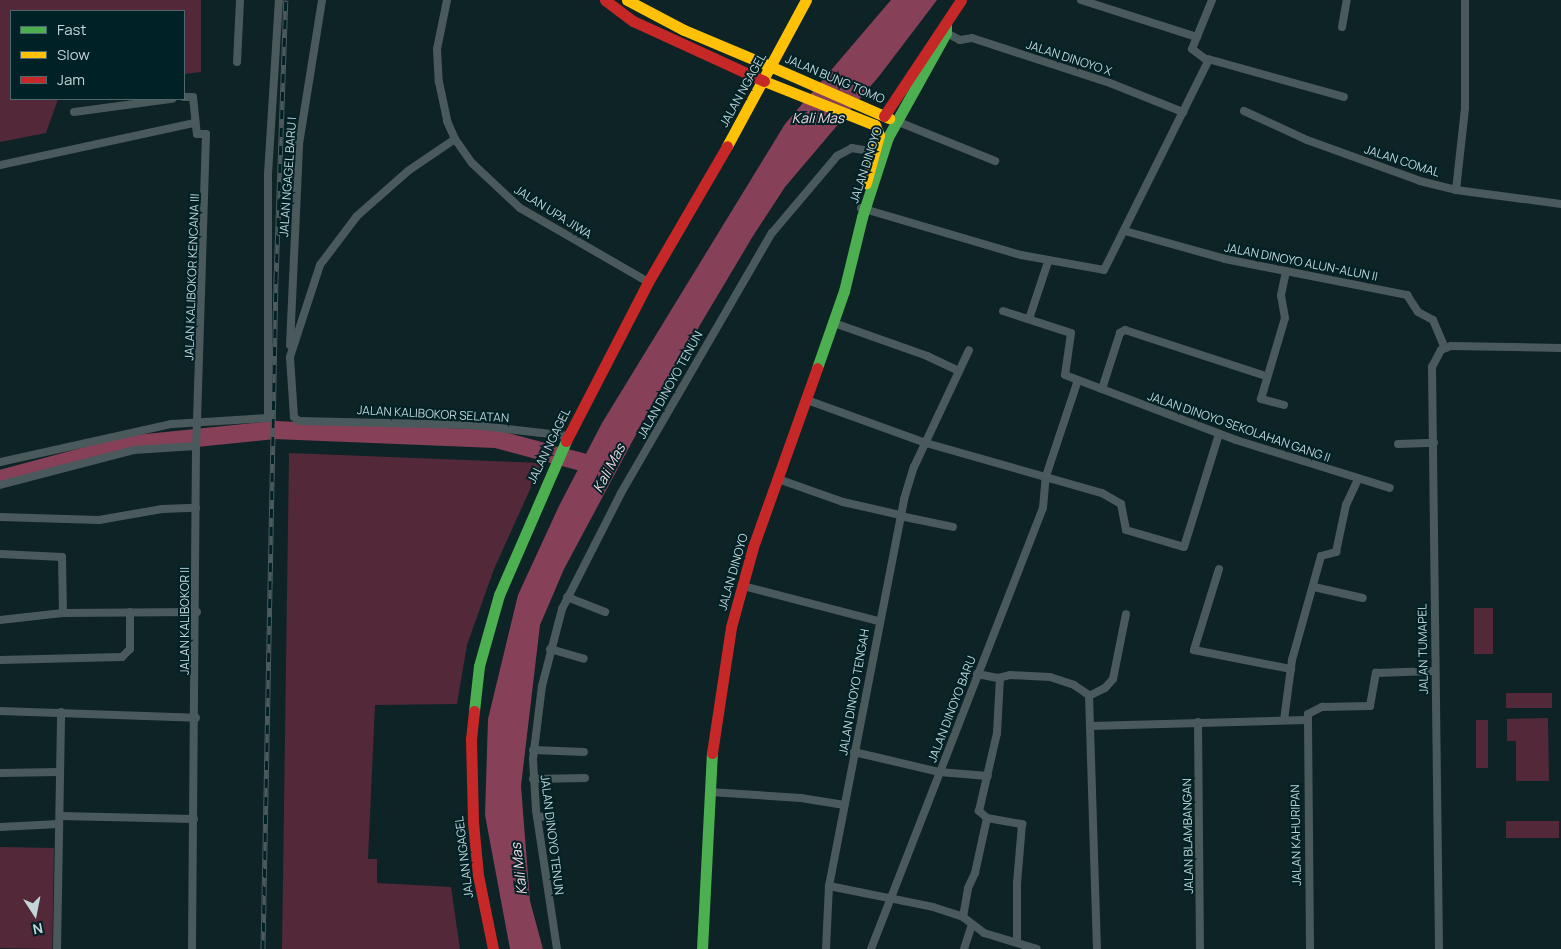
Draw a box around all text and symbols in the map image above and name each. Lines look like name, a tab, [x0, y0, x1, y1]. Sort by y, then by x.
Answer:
legend	[10, 10, 185, 100]
text: Fast	[57, 19, 86, 40]
street label: JALAN DINOYO X	[1024, 37, 1114, 79]
text: Slow	[57, 44, 90, 65]
street label: JALAN NGAGEL	[717, 50, 769, 130]
street label: JALAN BUNG TOMO	[783, 52, 887, 106]
text: Jam	[57, 69, 85, 90]
water label: Kali Mas	[792, 110, 844, 126]
street label: JALAN NGAGEL BARU I	[277, 116, 299, 238]
street label: JALAN DINOYO	[847, 125, 885, 205]
street label: JALAN COMAL	[1363, 142, 1441, 180]
street label: JALAN UPA JIWA	[512, 182, 594, 242]
street label: JALAN KALIBOKOR KENCANA III	[182, 193, 202, 361]
street label: JALAN DINOYO ALUN-ALUN II	[1223, 240, 1379, 284]
street label: JALAN DINOYO TENUN	[634, 329, 706, 441]
street label: JALAN DINOYO SEKOLAHAN GANG II	[1146, 389, 1332, 465]
street label: JALAN KALIBOKOR SELATAN	[357, 403, 509, 425]
street label: JALAN NGAGEL	[524, 406, 574, 486]
water label: Kali Mas	[589, 441, 629, 495]
street label: JALAN DINOYO	[715, 532, 751, 612]
street label: JALAN KALIBOKOR II	[178, 567, 192, 675]
street label: JALAN TUMAPEL	[1415, 604, 1431, 694]
street label: JALAN DINOYO TENGAH	[836, 628, 872, 756]
street label: JALAN DINOYO BARU	[925, 654, 979, 764]
street label: JALAN DINOYO TENUN	[537, 774, 567, 896]
street label: JALAN BLAMBANGAN	[1180, 778, 1196, 894]
street label: JALAN KAHURIPAN	[1288, 784, 1304, 886]
street label: JALAN NGAGEL	[452, 815, 476, 899]
water label: Kali Mas	[507, 842, 531, 896]
north arrow	[10, 889, 60, 939]
text: N	[31, 919, 45, 940]

